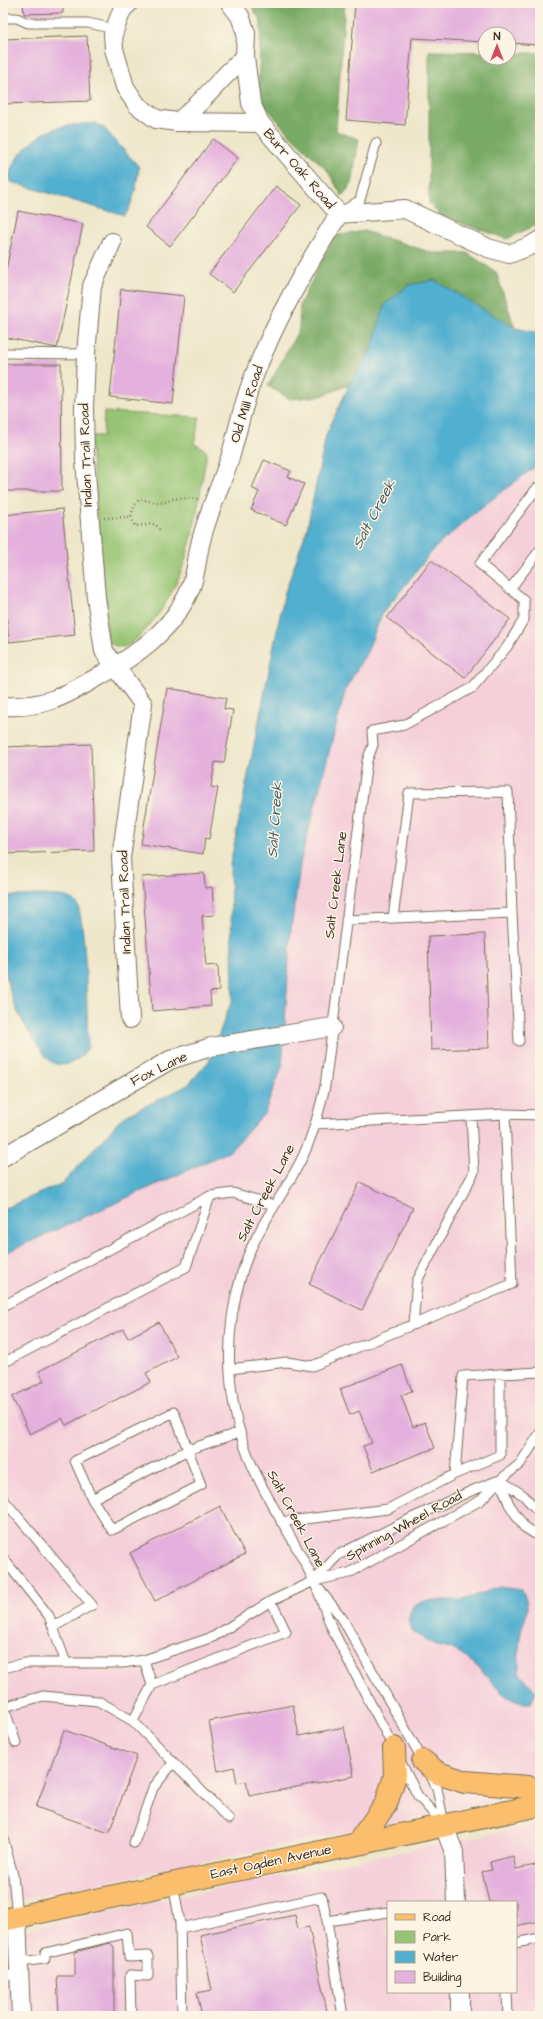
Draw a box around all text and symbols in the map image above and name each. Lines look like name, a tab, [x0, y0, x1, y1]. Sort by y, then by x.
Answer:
north arrow	[477, 26, 517, 66]
text: N	[494, 29, 501, 44]
street label: Burr Oak Road	[258, 124, 340, 214]
street label: Old Mill Road	[225, 363, 269, 445]
street label: Indian Trail Road	[74, 403, 98, 507]
water label: Salt Creek	[347, 475, 401, 553]
water label: Salt Creek	[262, 781, 288, 859]
street label: Salt Creek Lane	[319, 830, 353, 940]
street label: Indian Trail Road	[113, 850, 137, 954]
street label: Fox Lane	[127, 1046, 191, 1091]
street label: Salt Creek Lane	[232, 1140, 300, 1245]
street label: Salt Creek Lane	[262, 1467, 330, 1572]
street label: Spinning Wheel Road	[342, 1486, 466, 1566]
street label: East Ogden Avenue	[209, 1839, 334, 1885]
legend	[387, 1901, 517, 1993]
text: Road	[423, 1909, 451, 1926]
text: Park	[423, 1929, 451, 1946]
text: Water	[423, 1949, 459, 1966]
text: Building	[423, 1969, 461, 1987]

